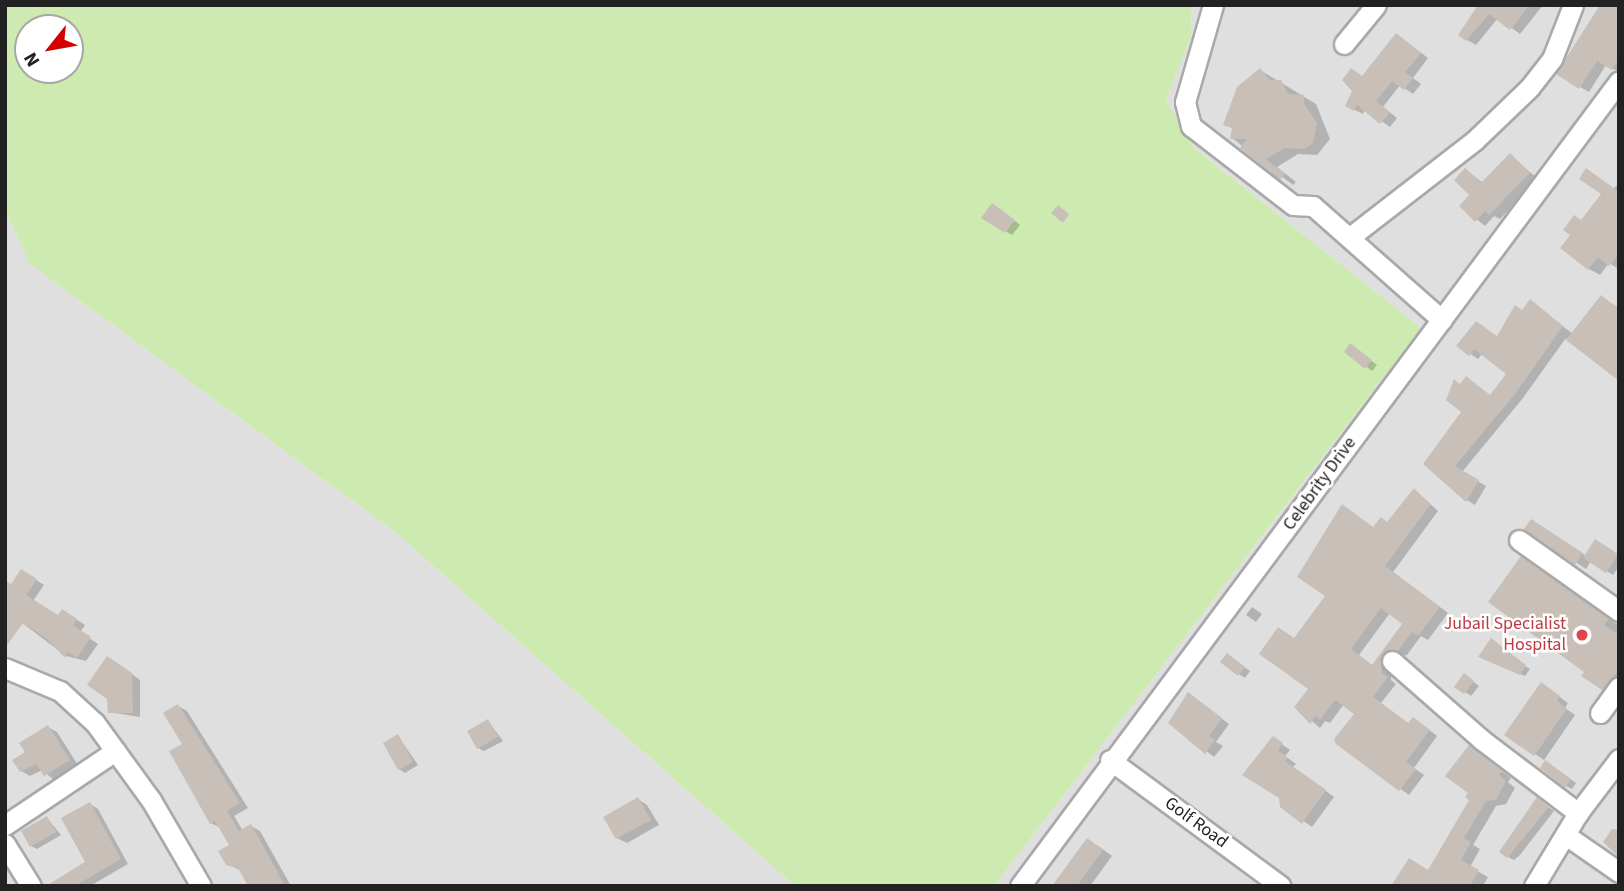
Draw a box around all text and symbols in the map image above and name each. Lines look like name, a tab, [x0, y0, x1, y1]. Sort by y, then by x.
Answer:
north arrow	[14, 14, 84, 84]
text: N	[17, 47, 47, 71]
street label: Celebrity Drive	[1279, 433, 1361, 535]
place label: Jubail Specialist Hospital	[1444, 614, 1566, 656]
marker: Jubail Specialist Hospital	[1572, 625, 1592, 645]
street label: Golf Road	[1160, 793, 1232, 853]

